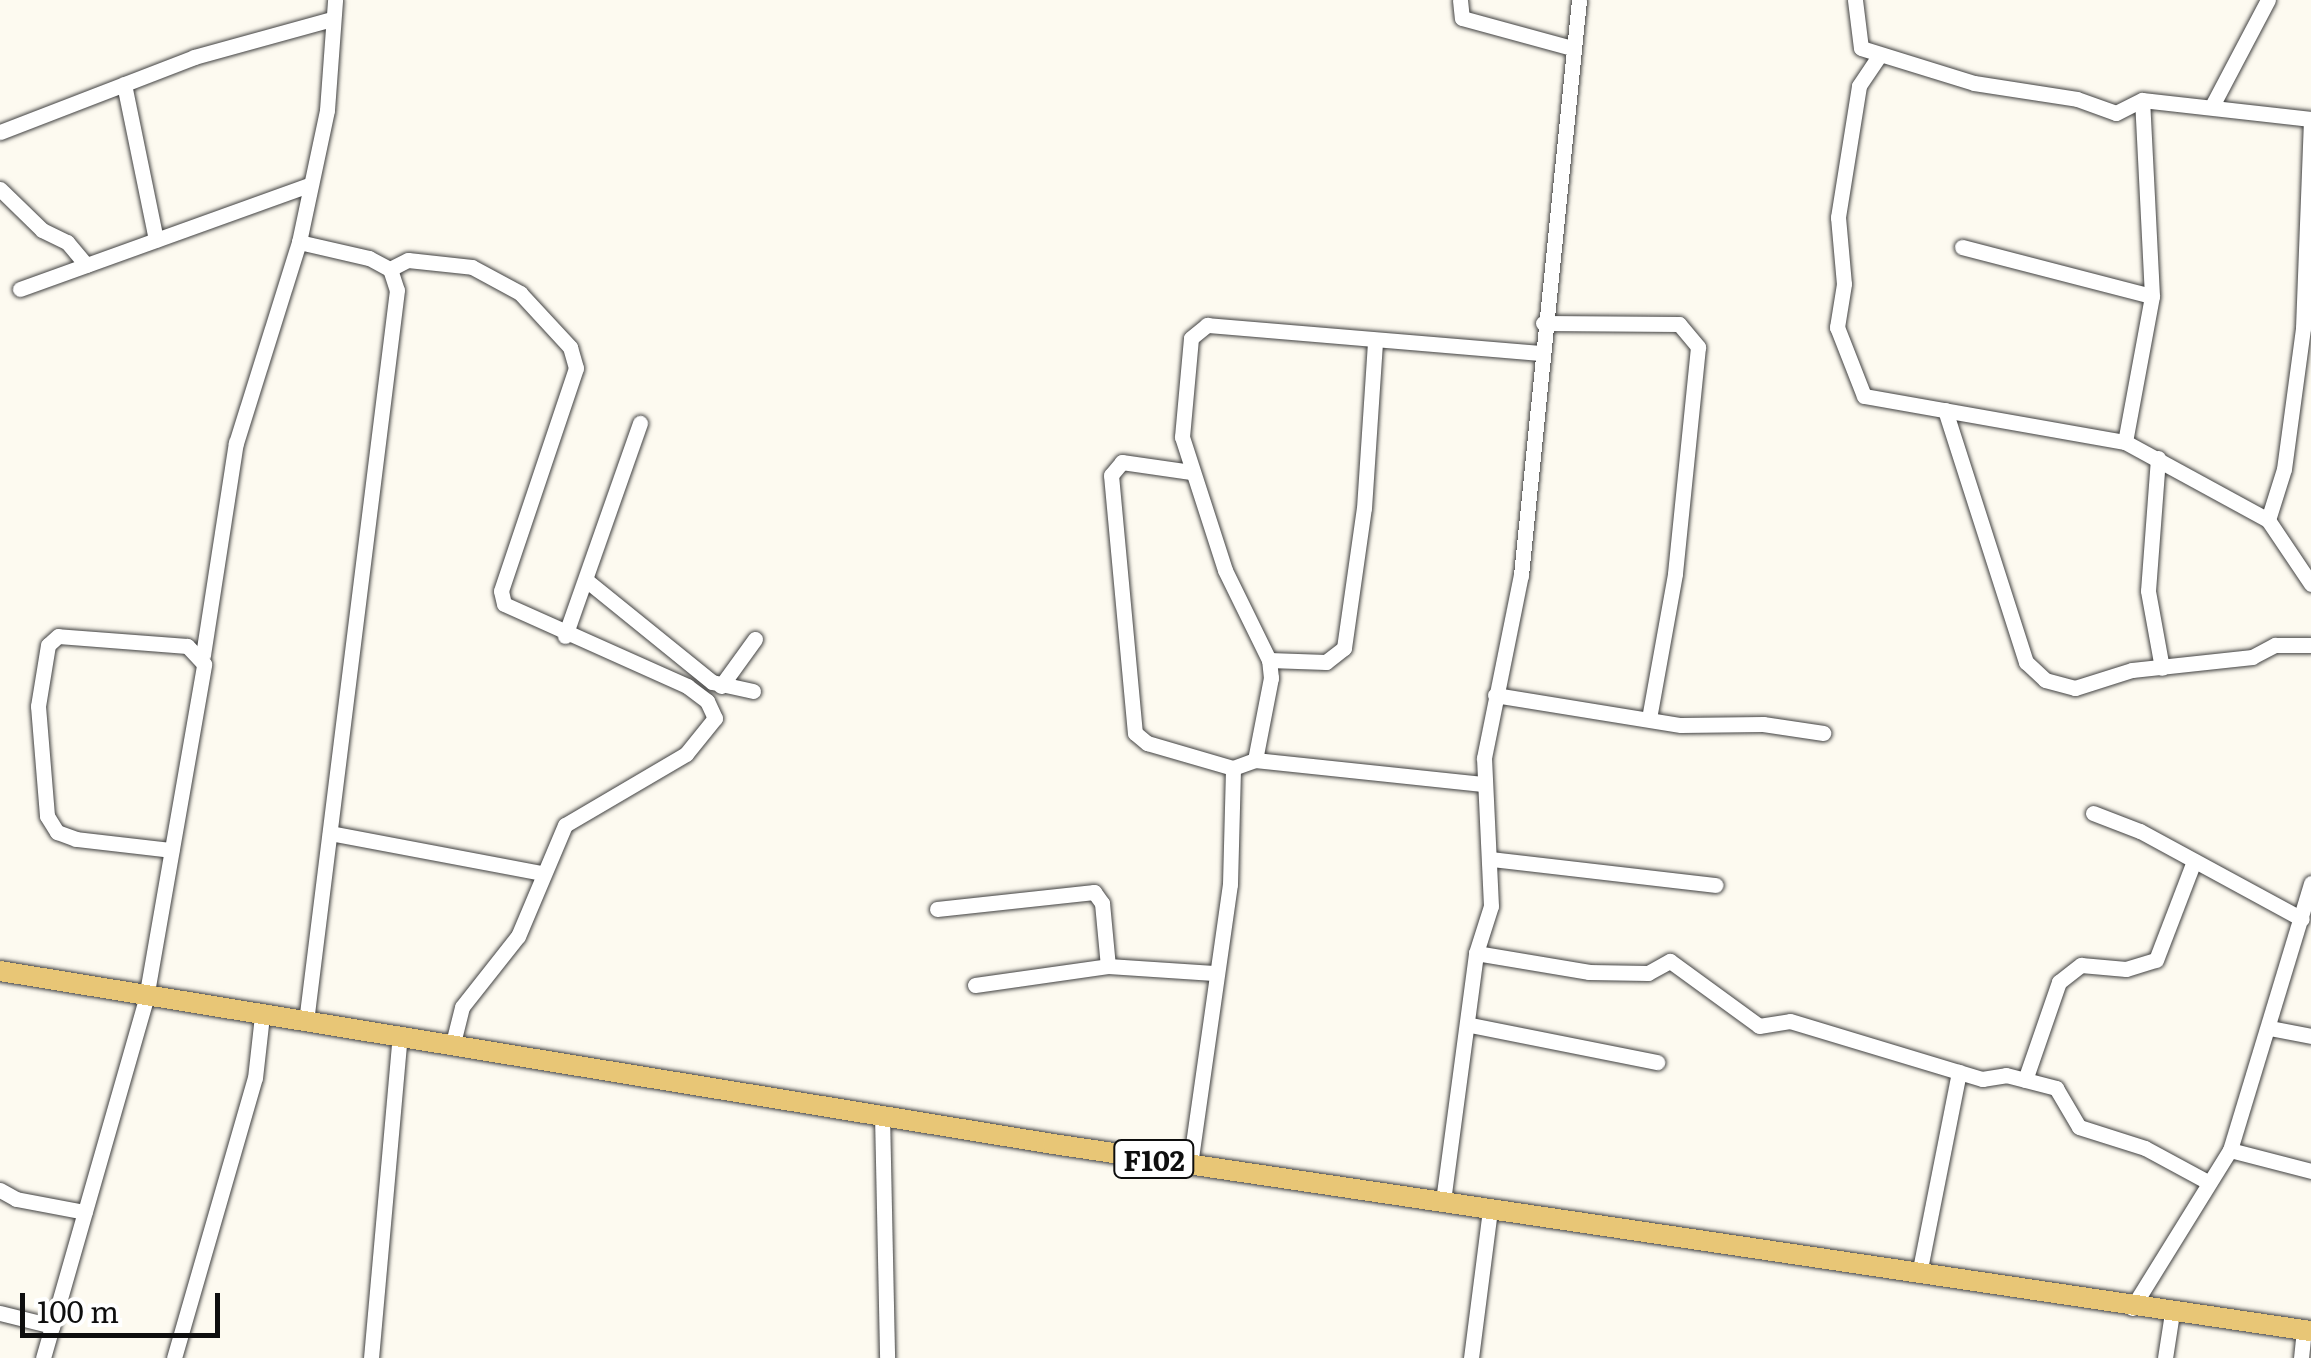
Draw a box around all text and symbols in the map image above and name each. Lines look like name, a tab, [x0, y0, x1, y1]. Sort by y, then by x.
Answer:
road number: F102	[1112, 1136, 1196, 1182]
scale bar	[25, 1273, 225, 1335]
text: 100 m	[37, 1288, 119, 1332]

